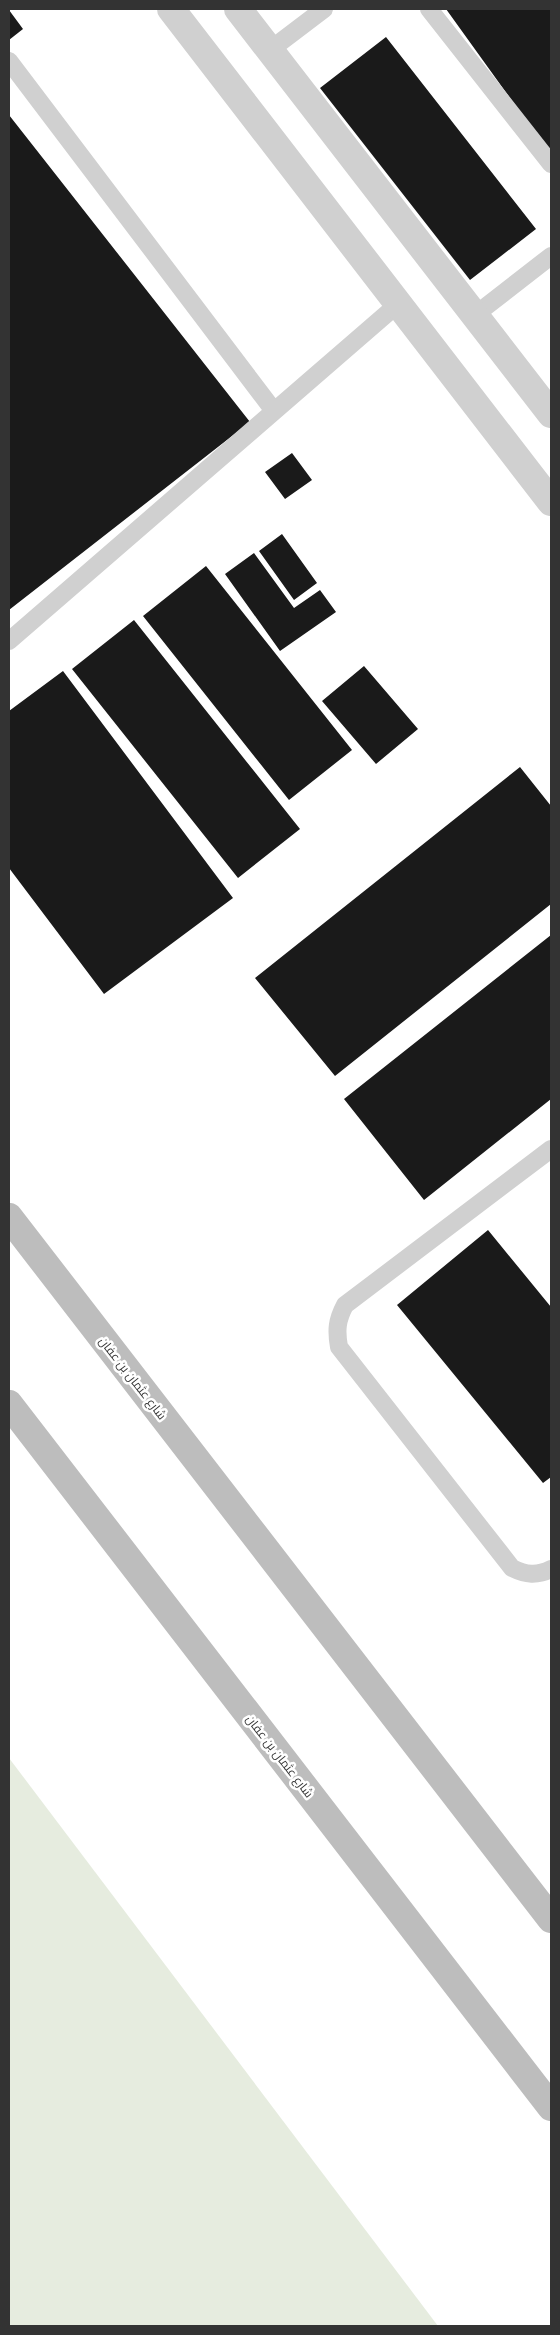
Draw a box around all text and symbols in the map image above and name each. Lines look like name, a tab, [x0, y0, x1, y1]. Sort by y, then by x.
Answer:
street label: شارع عثمان بن عفان	[95, 1333, 171, 1423]
street label: شارع عثمان بن عفان	[242, 1711, 318, 1801]

